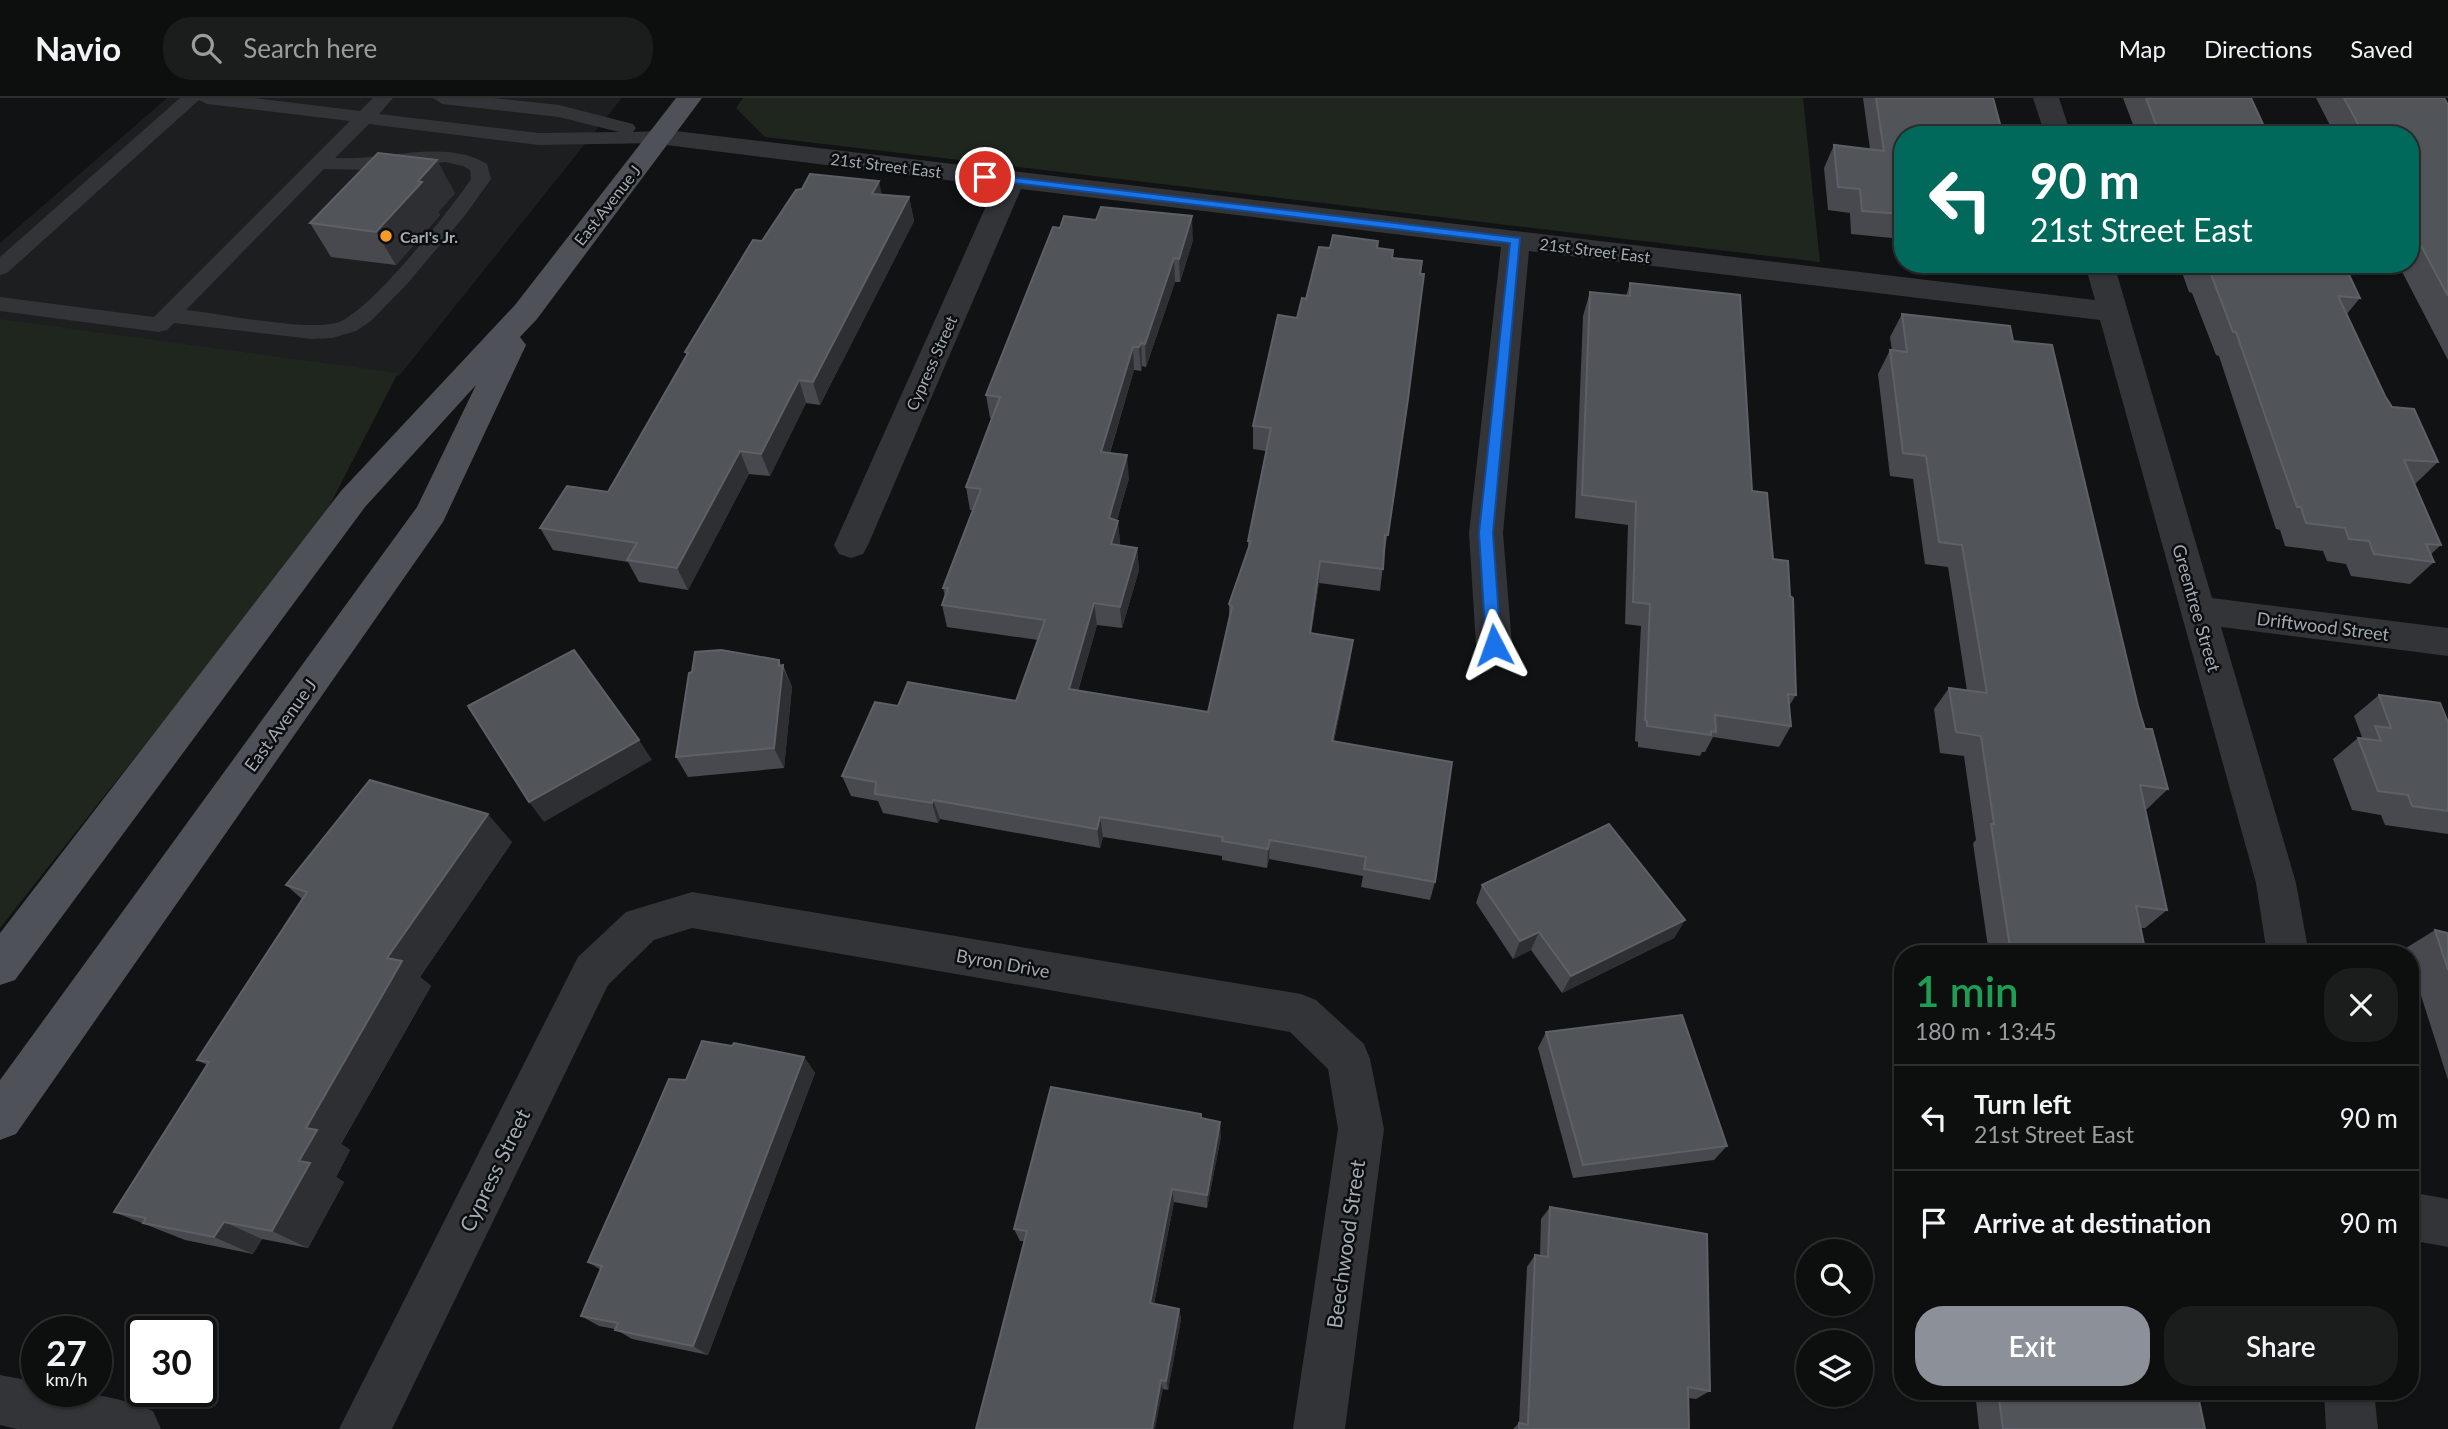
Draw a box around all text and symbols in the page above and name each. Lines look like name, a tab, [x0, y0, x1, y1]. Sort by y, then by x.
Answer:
search box	[163, 17, 653, 80]
text: Navio	[35, 28, 121, 68]
icon: search	[187, 29, 225, 67]
text: Search here	[243, 32, 377, 64]
text: Map	[2119, 34, 2166, 63]
text: Directions	[2204, 34, 2312, 63]
text: Saved	[2350, 34, 2413, 63]
pin	[955, 147, 1015, 207]
street label: 21st Street East	[830, 149, 943, 181]
text: 90 m	[2030, 151, 2140, 209]
icon: left	[1915, 154, 2006, 245]
icon: arrive	[966, 158, 1004, 196]
street label: East Avenue J	[570, 161, 644, 249]
text: 21st Street East	[2030, 210, 2253, 249]
place label: Carl's Jr.	[400, 227, 458, 246]
marker: Carl's Jr.	[378, 228, 394, 244]
street label: 21st Street East	[1539, 234, 1652, 266]
street label: Cypress Street	[902, 312, 960, 413]
street label: Greentree Street	[2168, 542, 2226, 675]
street label: Driftwood Street	[2256, 607, 2391, 645]
position arrow	[1457, 608, 1531, 682]
street label: East Avenue J	[239, 675, 321, 775]
street label: Byron Drive	[954, 944, 1052, 982]
text: 1 min	[1915, 966, 2019, 1016]
button: close	[2324, 968, 2398, 1042]
text: 180 m · 13:45	[1915, 1017, 2057, 1045]
text: Turn left	[1974, 1088, 2071, 1120]
icon: left	[1915, 1099, 1953, 1137]
text: 90 m	[2340, 1102, 2398, 1134]
street label: Cypress Street	[454, 1104, 535, 1235]
text: 21st Street East	[1974, 1120, 2134, 1148]
street label: Beechwood Street	[1321, 1158, 1369, 1330]
icon: arrive	[1915, 1204, 1953, 1242]
text: Arrive at destination	[1974, 1207, 2211, 1239]
text: 90 m	[2340, 1207, 2398, 1239]
map controls	[1796, 1239, 1873, 1407]
button: search	[1796, 1239, 1873, 1316]
button: Exit	[1915, 1306, 2150, 1386]
button: Share	[2164, 1306, 2398, 1386]
speed limit sign: 30	[126, 1316, 217, 1407]
button: layers	[1796, 1330, 1873, 1407]
text: 27	[46, 1331, 87, 1373]
text: km/h	[45, 1368, 88, 1390]

